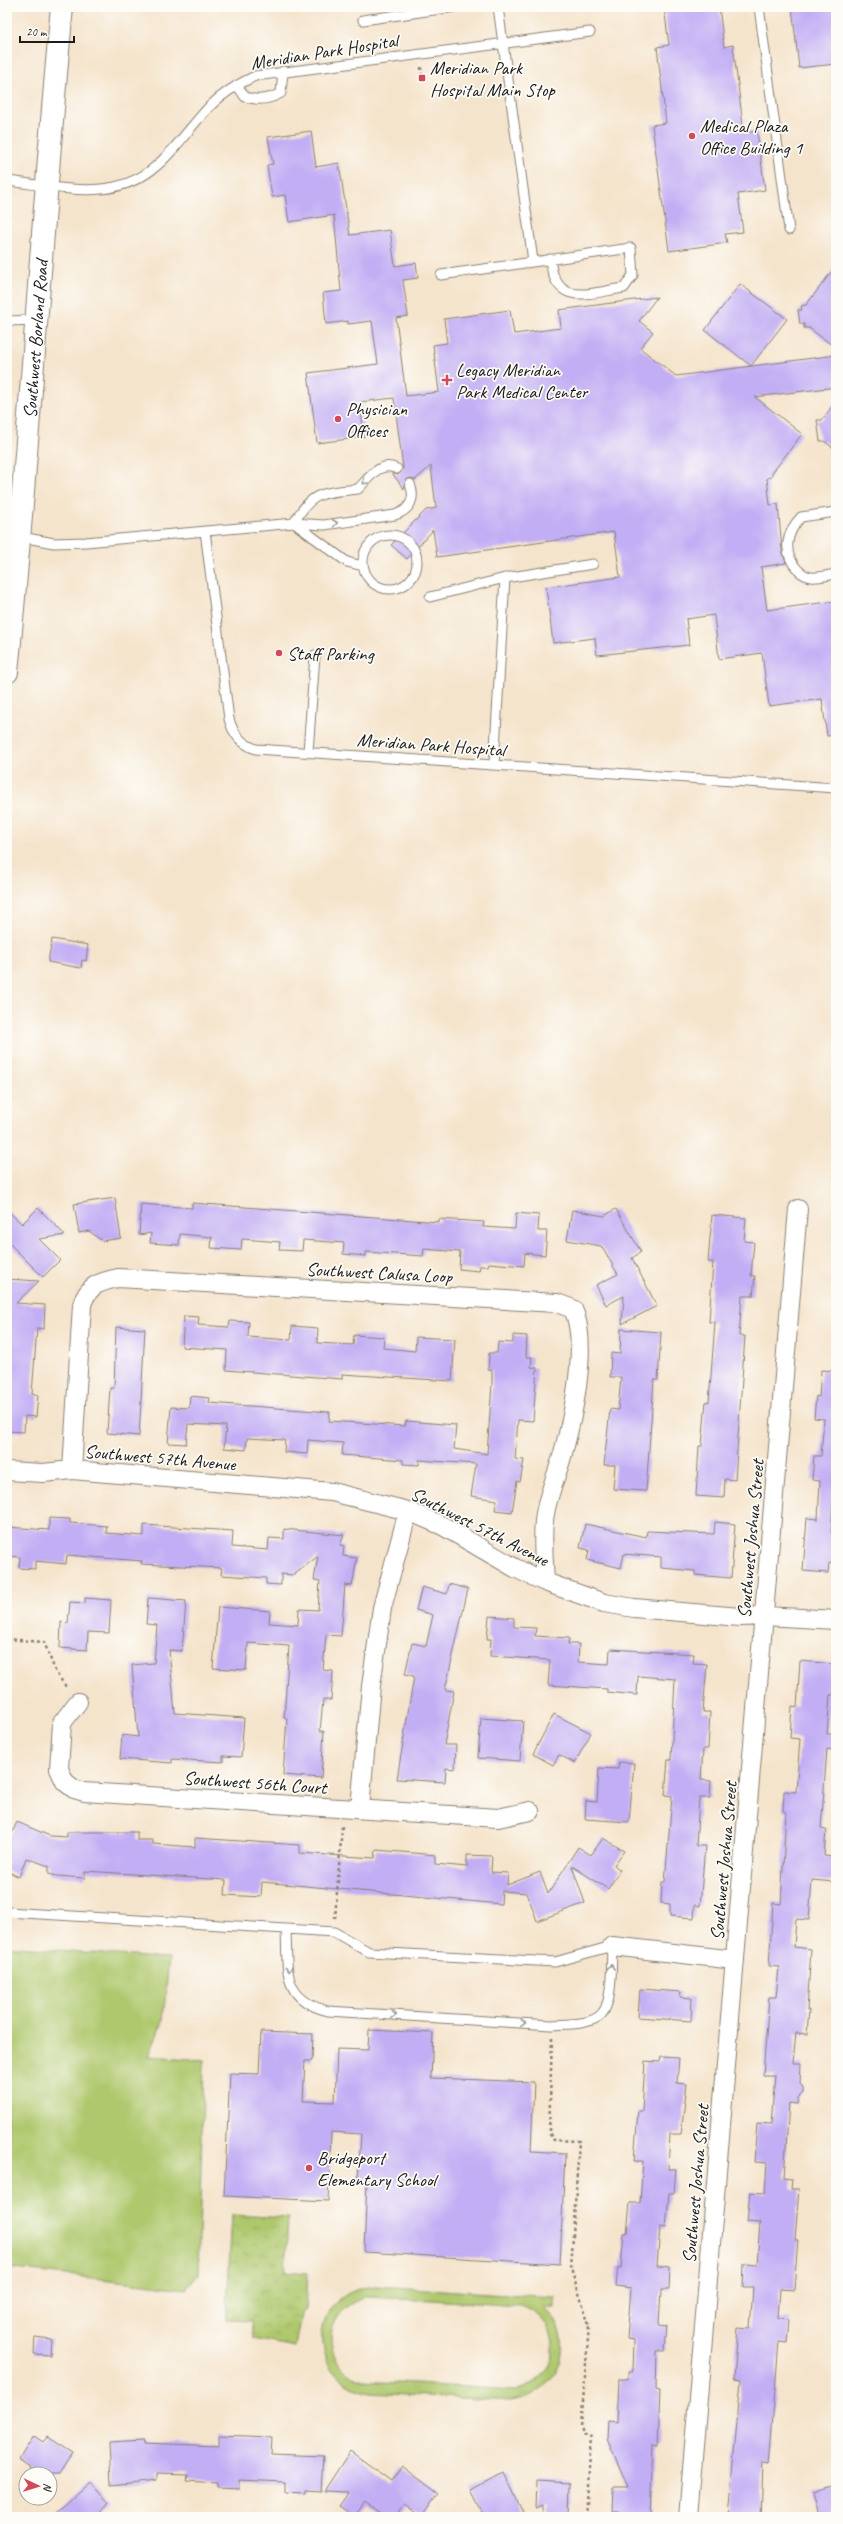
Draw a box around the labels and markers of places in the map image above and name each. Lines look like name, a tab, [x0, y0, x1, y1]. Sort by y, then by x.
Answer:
place label: Meridian Park Hospital Main Stop	[430, 56, 555, 102]
marker: Meridian Park Hospital Main Stop	[417, 73, 427, 83]
place label: Medical Plaza Office Building 1	[700, 114, 804, 160]
marker: Medical Plaza Office Building 1	[687, 131, 697, 141]
place label: Legacy Meridian Park Medical Center	[456, 358, 589, 404]
marker: Legacy Meridian Park Medical Center	[441, 374, 453, 386]
place label: Physician Offices	[346, 397, 407, 443]
marker: Physician Offices	[333, 414, 343, 424]
place label: Staff Parking	[287, 642, 375, 666]
marker: Staff Parking	[274, 648, 284, 658]
place label: Bridgeport Elementary School	[317, 2146, 439, 2192]
marker: Bridgeport Elementary School	[304, 2163, 314, 2173]

